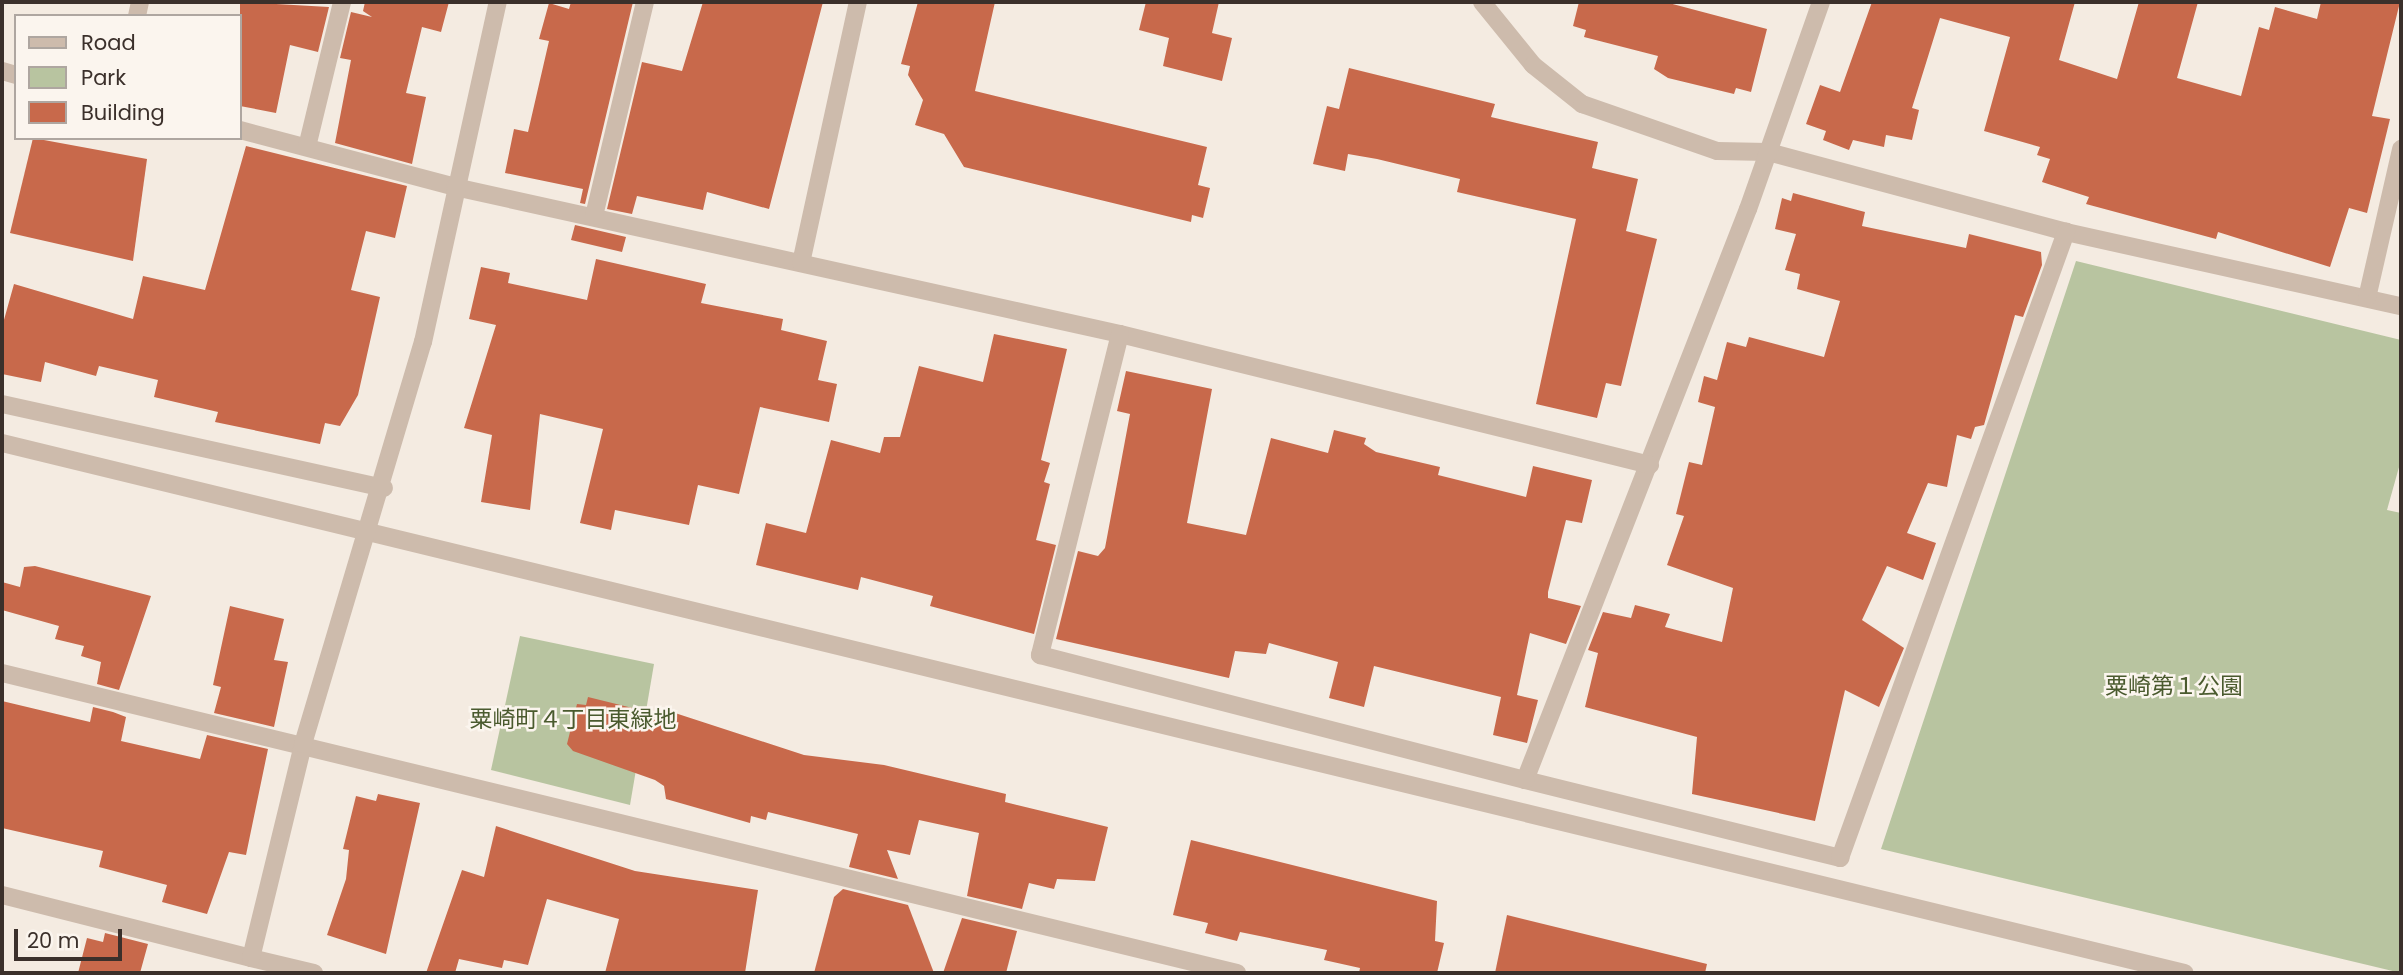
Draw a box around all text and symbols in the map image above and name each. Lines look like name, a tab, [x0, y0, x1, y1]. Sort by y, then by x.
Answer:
legend	[14, 14, 242, 140]
text: Road	[81, 28, 136, 57]
text: Park	[81, 63, 126, 92]
text: Building	[81, 98, 165, 127]
park label: 粟崎第１公園	[2105, 672, 2243, 700]
park label: 粟崎町４丁目東緑地	[470, 705, 676, 733]
scale bar	[18, 916, 126, 960]
text: 20 m	[27, 926, 80, 955]

